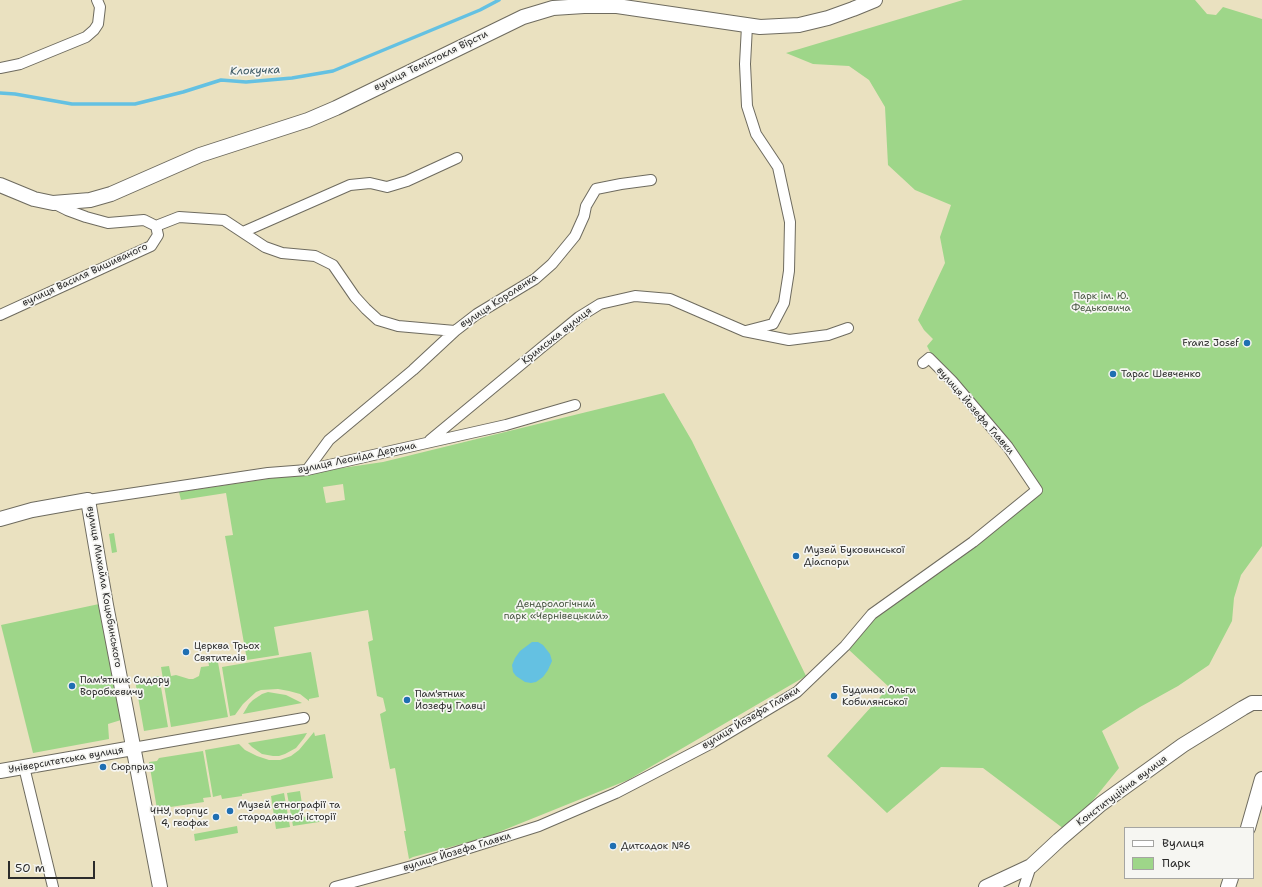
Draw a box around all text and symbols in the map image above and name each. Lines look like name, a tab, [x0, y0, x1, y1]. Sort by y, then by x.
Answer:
street label: вулиця Темістокля Вірсти	[372, 28, 490, 94]
water label: Клокучка	[230, 64, 280, 78]
street label: вулиця Василя Вишиваного	[20, 241, 150, 309]
street label: вулиця Короленка	[458, 271, 540, 331]
park label: Парк ім. Ю. Федьковича	[1071, 290, 1131, 314]
street label: Кримська вулиця	[520, 305, 594, 367]
place label: Franz Josef	[1182, 337, 1239, 349]
marker: Franz Josef	[1242, 338, 1252, 348]
street label: вулиця Йозефа Главки	[934, 365, 1016, 457]
place label: Тарас Шевченко	[1121, 368, 1201, 380]
marker: Тарас Шевченко	[1108, 369, 1118, 379]
street label: вулиця Леоніда Дергача	[297, 440, 417, 476]
street label: вулиця Михайла Коцюбинського	[84, 505, 124, 669]
place label: Музей Буковинської Діаспори	[804, 544, 905, 568]
marker: Музей Буковинської Діаспори	[791, 551, 801, 561]
park label: Дендрологічний парк «Чернівецький»	[504, 598, 608, 622]
place label: Церква Трьох Святителів	[194, 640, 260, 664]
marker: Церква Трьох Святителів	[181, 647, 191, 657]
place label: Пам'ятник Сидору Воробкевичу	[80, 674, 169, 698]
marker: Пам'ятник Сидору Воробкевичу	[67, 681, 77, 691]
street label: вулиця Йозефа Главки	[700, 684, 802, 752]
place label: Будинок Ольги Кобилянської	[842, 684, 916, 708]
place label: Пам'ятник Йозефу Главці	[415, 688, 486, 712]
marker: Будинок Ольги Кобилянської	[829, 691, 839, 701]
marker: Пам'ятник Йозефу Главці	[402, 695, 412, 705]
street label: Університетська вулиця	[8, 744, 124, 776]
street label: Конституційна вулиця	[1074, 753, 1170, 829]
place label: Сюрприз	[111, 761, 154, 773]
marker: Сюрприз	[98, 762, 108, 772]
place label: Музей етнографії та стародавньої історії	[238, 799, 340, 822]
place label: ЧНУ, корпус 4, геофак	[150, 805, 208, 828]
marker: Музей етнографії та стародавньої історії	[225, 806, 235, 816]
marker: ЧНУ, корпус 4, геофак	[211, 812, 221, 822]
legend	[1124, 827, 1254, 879]
street label: вулиця Йозефа Главки	[402, 830, 512, 874]
text: Вулиця	[1162, 835, 1204, 851]
place label: Дитсадок №6	[621, 840, 690, 852]
marker: Дитсадок №6	[608, 841, 618, 851]
scale bar	[10, 853, 97, 879]
text: Парк	[1162, 855, 1190, 871]
text: 50 m	[15, 860, 45, 876]

